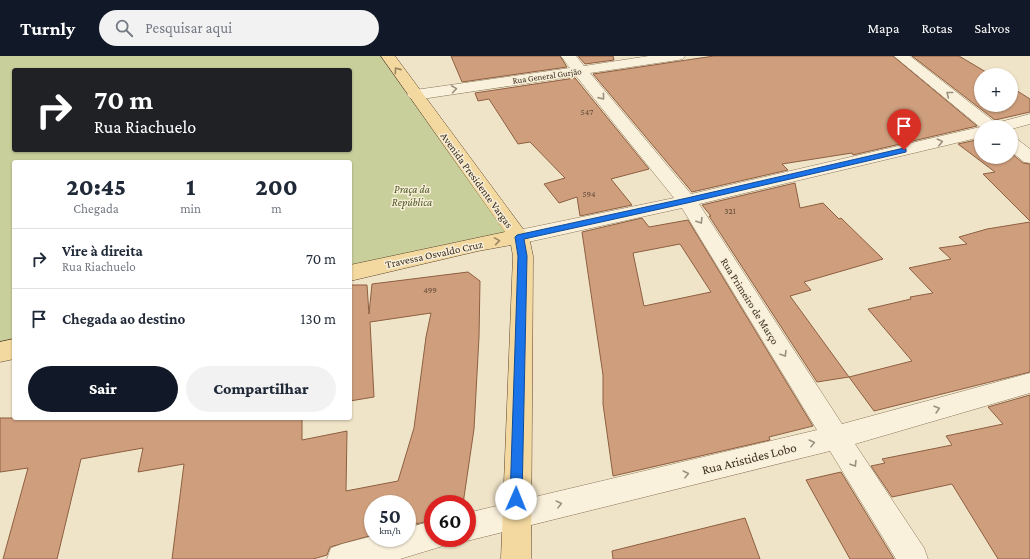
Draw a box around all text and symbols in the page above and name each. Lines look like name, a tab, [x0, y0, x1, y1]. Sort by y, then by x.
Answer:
search box	[99, 10, 379, 46]
icon: search	[113, 17, 135, 39]
text: Turnly	[20, 18, 75, 39]
text: Pesquisar aqui	[145, 20, 232, 36]
text: Mapa	[868, 20, 899, 36]
text: Rotas	[921, 20, 953, 36]
text: Salvos	[975, 20, 1010, 36]
street label: Rua General Gurjão	[512, 66, 583, 87]
one-way arrow	[394, 67, 402, 74]
map controls	[974, 68, 1018, 164]
button: +	[974, 68, 1018, 112]
icon: right	[28, 84, 80, 136]
text: 70 m	[94, 84, 153, 115]
one-way arrow	[451, 85, 457, 94]
one-way arrow	[597, 92, 604, 100]
one-way arrow	[946, 92, 953, 99]
house number: 547	[581, 107, 593, 117]
pin	[887, 109, 921, 150]
icon: arrive	[893, 115, 915, 137]
text: Rua Riachuelo	[94, 117, 196, 137]
button: −	[974, 120, 1018, 164]
street label: Avenida Presidente Vargas	[438, 130, 516, 231]
one-way arrow	[936, 138, 943, 146]
text: 20:45	[66, 173, 126, 200]
text: 1	[186, 173, 195, 200]
text: 200	[255, 173, 298, 200]
park label: Praça da República	[392, 183, 432, 209]
house number: 594	[582, 189, 596, 199]
text: Chegada	[73, 201, 119, 216]
text: min	[180, 201, 201, 216]
text: m	[271, 201, 282, 216]
house number: 321	[724, 206, 736, 216]
one-way arrow	[695, 217, 702, 224]
one-way arrow	[494, 237, 501, 246]
street label: Travessa Osvaldo Cruz	[384, 238, 484, 270]
text: Vire à direita	[62, 243, 143, 259]
icon: right	[28, 248, 50, 270]
text: 70 m	[306, 251, 336, 267]
street label: Rua Primeiro de Março	[718, 256, 782, 347]
text: Rua Riachuelo	[62, 259, 136, 274]
house number: 499	[423, 285, 437, 295]
icon: arrive	[28, 308, 50, 330]
text: Chegada ao destino	[62, 311, 185, 327]
text: 130 m	[301, 311, 336, 327]
one-way arrow	[780, 350, 787, 357]
button: Sair	[28, 366, 178, 412]
button: Compartilhar	[186, 366, 336, 412]
one-way arrow	[934, 405, 941, 414]
street label: Rua Aristides Lobo	[700, 440, 798, 477]
one-way arrow	[809, 440, 815, 448]
one-way arrow	[849, 460, 857, 467]
one-way arrow	[682, 470, 689, 478]
position arrow	[495, 478, 537, 520]
speed limit sign: 60	[424, 495, 476, 547]
one-way arrow	[556, 501, 562, 509]
text: 50	[379, 505, 401, 527]
text: km/h	[379, 525, 401, 536]

